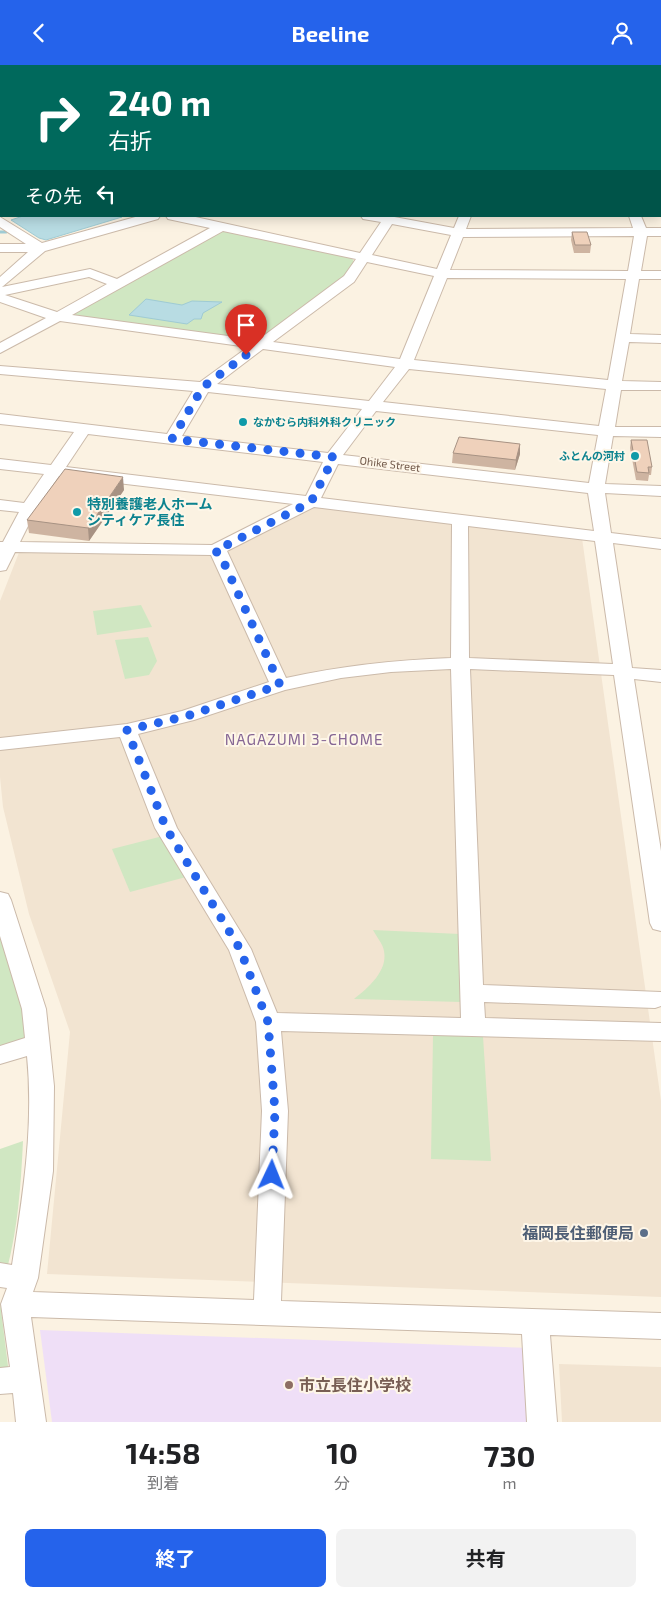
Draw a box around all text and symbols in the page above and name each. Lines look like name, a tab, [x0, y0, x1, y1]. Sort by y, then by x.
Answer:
icon: back	[25, 19, 53, 47]
icon: person	[608, 19, 636, 47]
text: Beeline	[292, 20, 369, 46]
text: 240 m	[108, 81, 211, 123]
icon: right	[25, 85, 90, 150]
text: 右折	[108, 127, 152, 153]
icon: left	[92, 180, 120, 208]
text: その先	[25, 184, 82, 207]
pin	[225, 304, 267, 355]
icon: arrive	[232, 311, 260, 339]
place label: なかむら内科外科クリニック	[253, 415, 396, 428]
marker: なかむら内科外科クリニック	[237, 416, 249, 428]
place label: ふとんの河村	[559, 449, 625, 462]
marker: ふとんの河村	[629, 450, 641, 462]
street label: Ohike Street	[359, 453, 421, 474]
place label: 特別養護老人ホーム シティケア長住	[87, 495, 213, 528]
marker: 特別養護老人ホーム シティケア長住	[71, 506, 83, 518]
district label: NAGAZUMI 3-CHOME	[225, 730, 383, 748]
position arrow	[245, 1148, 297, 1200]
place label: 福岡長住郵便局	[522, 1223, 634, 1242]
marker: 福岡長住郵便局	[638, 1227, 650, 1239]
place label: 市立長住小学校	[299, 1375, 411, 1394]
marker: 市立長住小学校	[283, 1379, 295, 1391]
text: 14:58	[126, 1434, 201, 1470]
text: 10	[326, 1434, 358, 1470]
text: 730	[484, 1437, 535, 1473]
text: 到着	[147, 1473, 179, 1492]
text: 分	[334, 1473, 350, 1492]
text: m	[502, 1473, 517, 1492]
button: 終了	[25, 1529, 326, 1587]
button: 共有	[336, 1529, 636, 1587]

